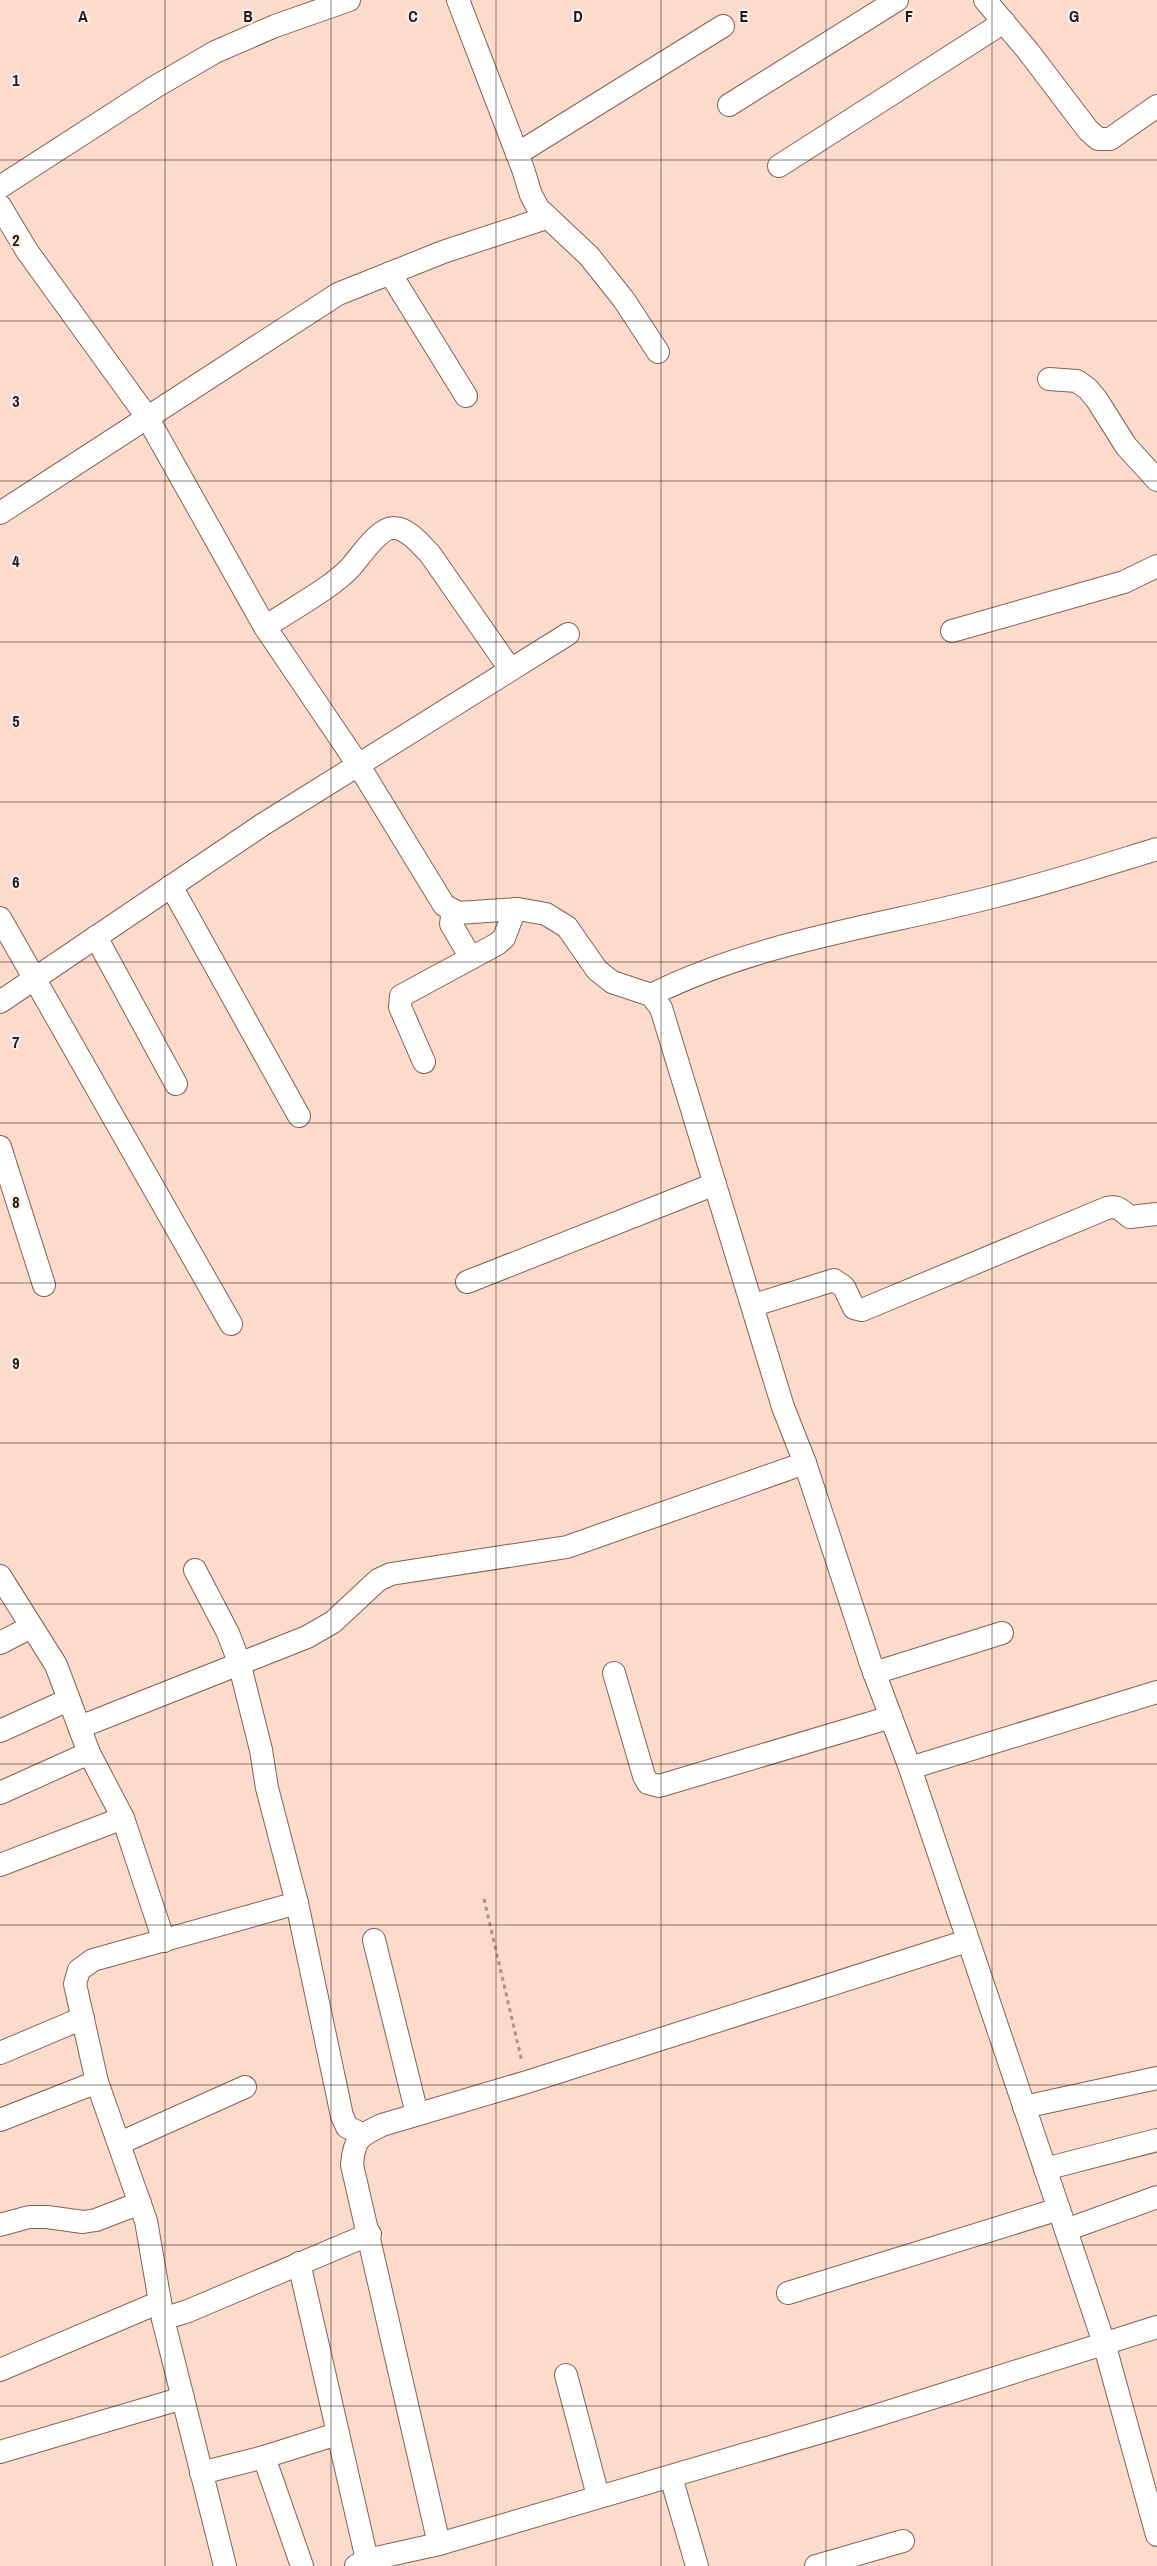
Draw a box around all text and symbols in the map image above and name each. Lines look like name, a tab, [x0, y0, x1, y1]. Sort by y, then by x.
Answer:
text: A	[78, 5, 88, 27]
text: B	[243, 5, 253, 27]
text: C	[408, 5, 418, 27]
text: D	[573, 5, 583, 27]
text: E	[740, 5, 749, 27]
text: F	[905, 5, 913, 27]
text: G	[1069, 5, 1079, 27]
text: 1	[12, 69, 20, 91]
text: 2	[12, 229, 20, 251]
text: 3	[12, 390, 20, 412]
text: 4	[12, 550, 20, 572]
text: 5	[12, 710, 20, 732]
text: 6	[12, 871, 20, 893]
text: 7	[12, 1031, 20, 1053]
text: 8	[12, 1191, 20, 1213]
text: 9	[12, 1352, 20, 1374]

